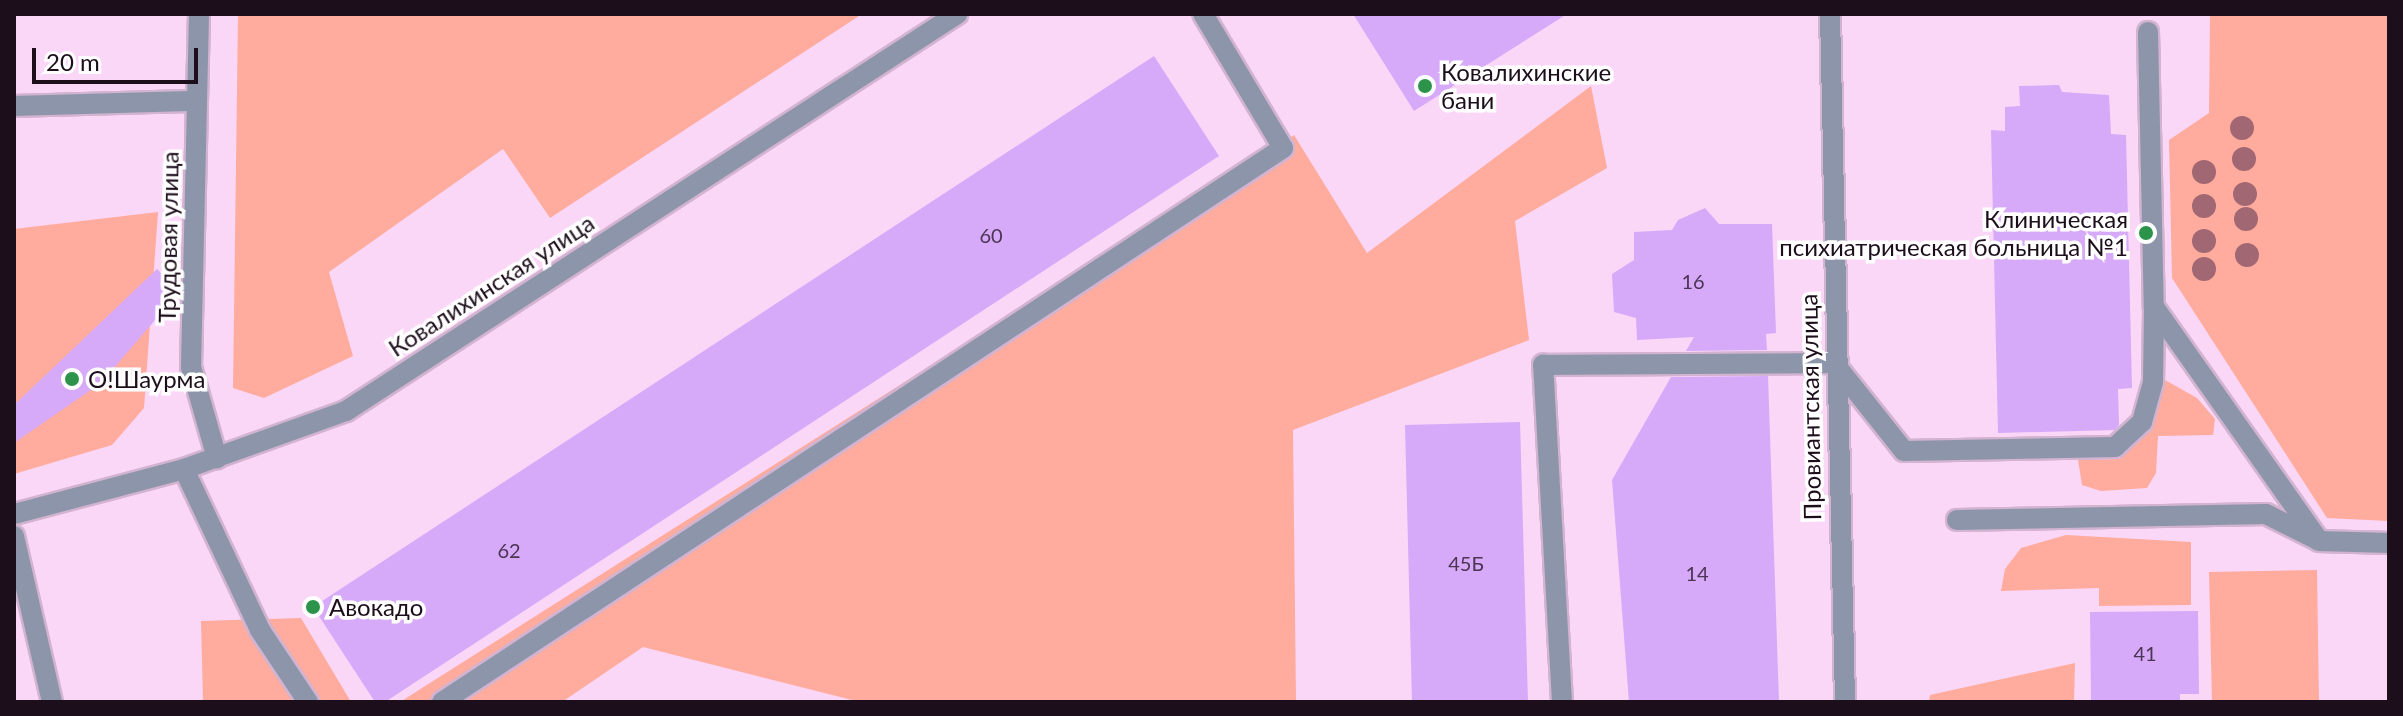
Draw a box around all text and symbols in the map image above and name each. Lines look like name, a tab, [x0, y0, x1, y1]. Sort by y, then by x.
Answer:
scale bar	[36, 32, 202, 82]
text: 20 m	[46, 47, 100, 76]
place label: Ковалихинские бани	[1441, 58, 1611, 114]
marker: Ковалихинские бани	[1416, 77, 1434, 95]
street label: Трудовая улица	[152, 151, 184, 323]
place label: Клиническая психиатрическая больница №1	[1779, 205, 2128, 261]
street label: Ковалихинская улица	[383, 208, 599, 362]
marker: Клиническая психиатрическая больница №1	[2135, 222, 2157, 244]
house number: 60	[979, 223, 1003, 247]
house number: 16	[1681, 269, 1705, 293]
street label: Провиантская улица	[1794, 293, 1826, 521]
place label: О!Шаурма	[88, 365, 205, 393]
marker: О!Шаурма	[63, 370, 81, 388]
house number: 62	[497, 538, 521, 562]
house number: 45Б	[1448, 551, 1484, 575]
house number: 14	[1685, 561, 1709, 585]
place label: Авокадо	[329, 593, 423, 621]
marker: Авокадо	[304, 598, 322, 616]
house number: 41	[2133, 641, 2157, 665]

